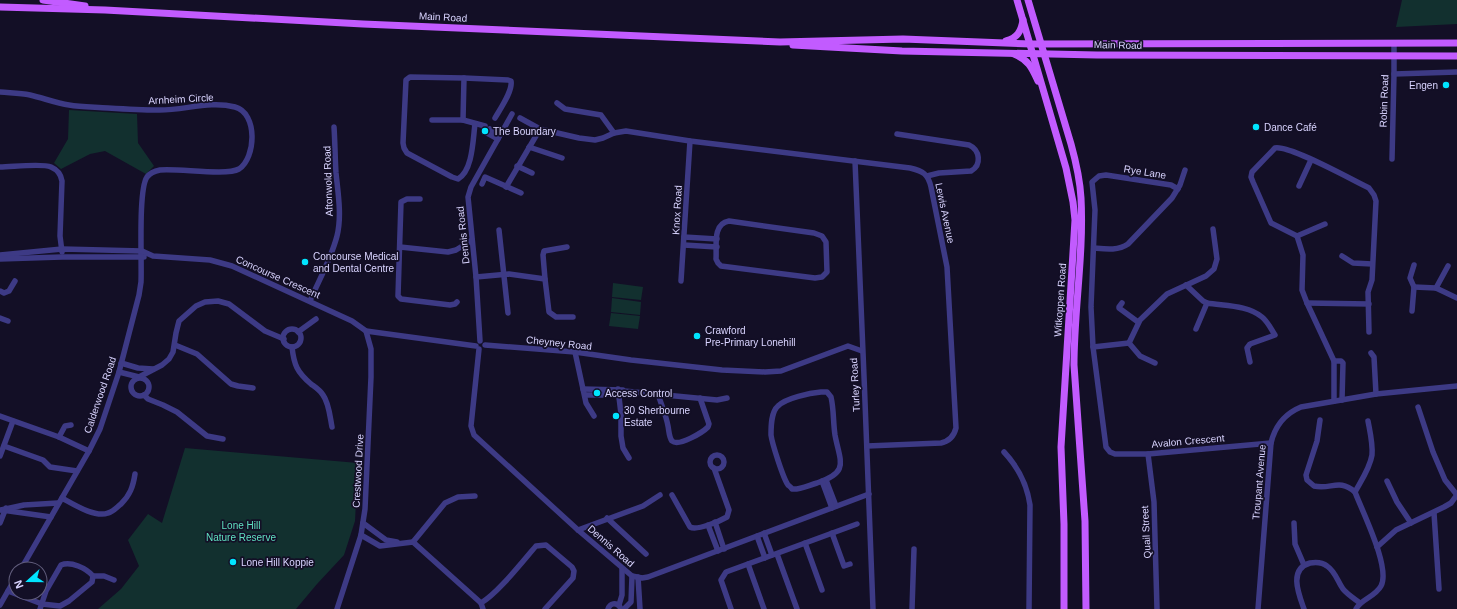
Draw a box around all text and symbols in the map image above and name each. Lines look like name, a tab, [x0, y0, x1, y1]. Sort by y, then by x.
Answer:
street label: Main Road	[419, 10, 467, 24]
street label: Main Road	[1094, 39, 1142, 51]
street label: Robin Road	[1378, 74, 1390, 128]
place label: Engen	[1409, 80, 1438, 91]
marker: Engen	[1441, 80, 1451, 90]
street label: Arnheim Circle	[148, 92, 214, 106]
marker: Dance Café	[1251, 122, 1261, 132]
place label: Dance Café	[1264, 122, 1317, 133]
marker: The Boundary	[480, 126, 490, 136]
place label: The Boundary	[493, 126, 556, 137]
street label: Aftonwold Road	[321, 146, 335, 216]
street label: Rye Lane	[1123, 163, 1167, 181]
street label: Lewis Avenue	[933, 182, 957, 245]
street label: Knox Road	[670, 185, 684, 235]
street label: Dennis Road	[455, 206, 471, 264]
place label: Concourse Medical and Dental Centre	[313, 251, 399, 274]
street label: Concourse Crescent	[234, 253, 322, 301]
marker: Concourse Medical and Dental Centre	[300, 257, 310, 267]
street label: Witkoppen Road	[1052, 263, 1068, 337]
place label: Crawford Pre-Primary Lonehill	[705, 325, 796, 348]
marker: Crawford Pre-Primary Lonehill	[692, 331, 702, 341]
street label: Cheyney Road	[526, 334, 592, 352]
street label: Calderwood Road	[82, 355, 118, 435]
street label: Turley Road	[848, 358, 862, 412]
marker: Access Control	[592, 388, 602, 398]
place label: Access Control	[605, 388, 672, 399]
place label: 30 Sherbourne Estate	[624, 405, 691, 428]
marker: 30 Sherbourne Estate	[611, 411, 621, 421]
street label: Avalon Crescent	[1151, 432, 1225, 450]
street label: Crestwood Drive	[351, 433, 365, 508]
street label: Troupant Avenue	[1250, 443, 1268, 520]
street label: Quail Street	[1139, 505, 1153, 559]
park label: Lone Hill Nature Reserve	[206, 520, 276, 543]
street label: Dennis Road	[586, 523, 636, 569]
marker: Lone Hill Koppie	[228, 557, 238, 567]
place label: Lone Hill Koppie	[241, 557, 314, 568]
north arrow	[8, 561, 48, 601]
text: N	[12, 579, 26, 590]

